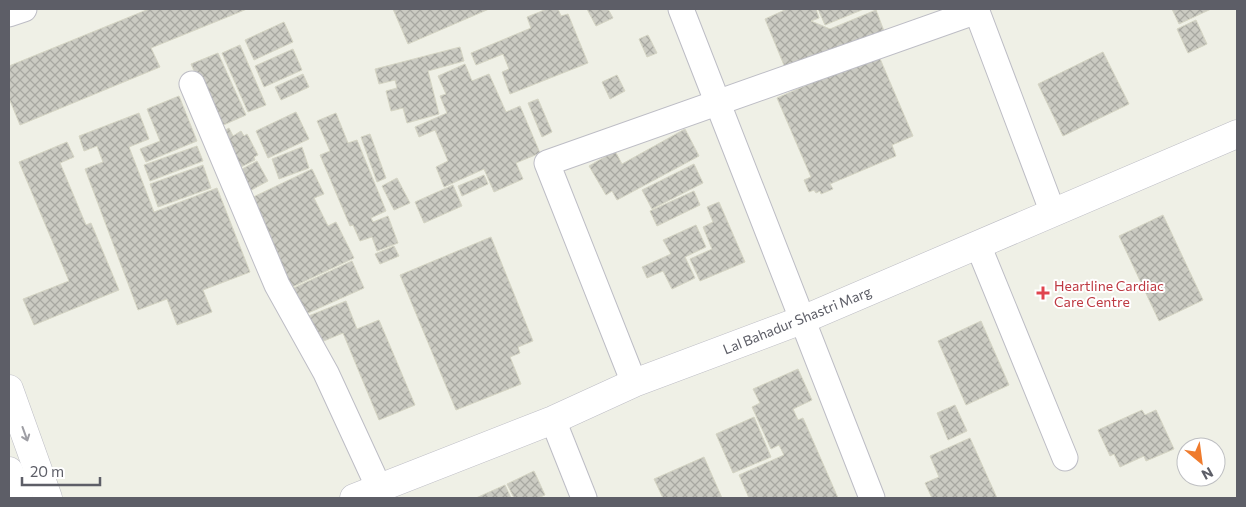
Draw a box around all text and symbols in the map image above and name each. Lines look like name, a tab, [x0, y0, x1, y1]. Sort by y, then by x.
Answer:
place label: Heartline Cardiac Care Centre	[1054, 277, 1164, 310]
street label: Lal Bahadur Shastri Marg	[720, 282, 874, 358]
marker: Heartline Cardiac Care Centre	[1036, 286, 1050, 300]
one-way arrow	[21, 426, 30, 442]
north arrow	[1176, 437, 1226, 487]
scale bar	[22, 454, 100, 486]
text: 20 m	[30, 462, 64, 480]
text: N	[1199, 464, 1216, 484]

